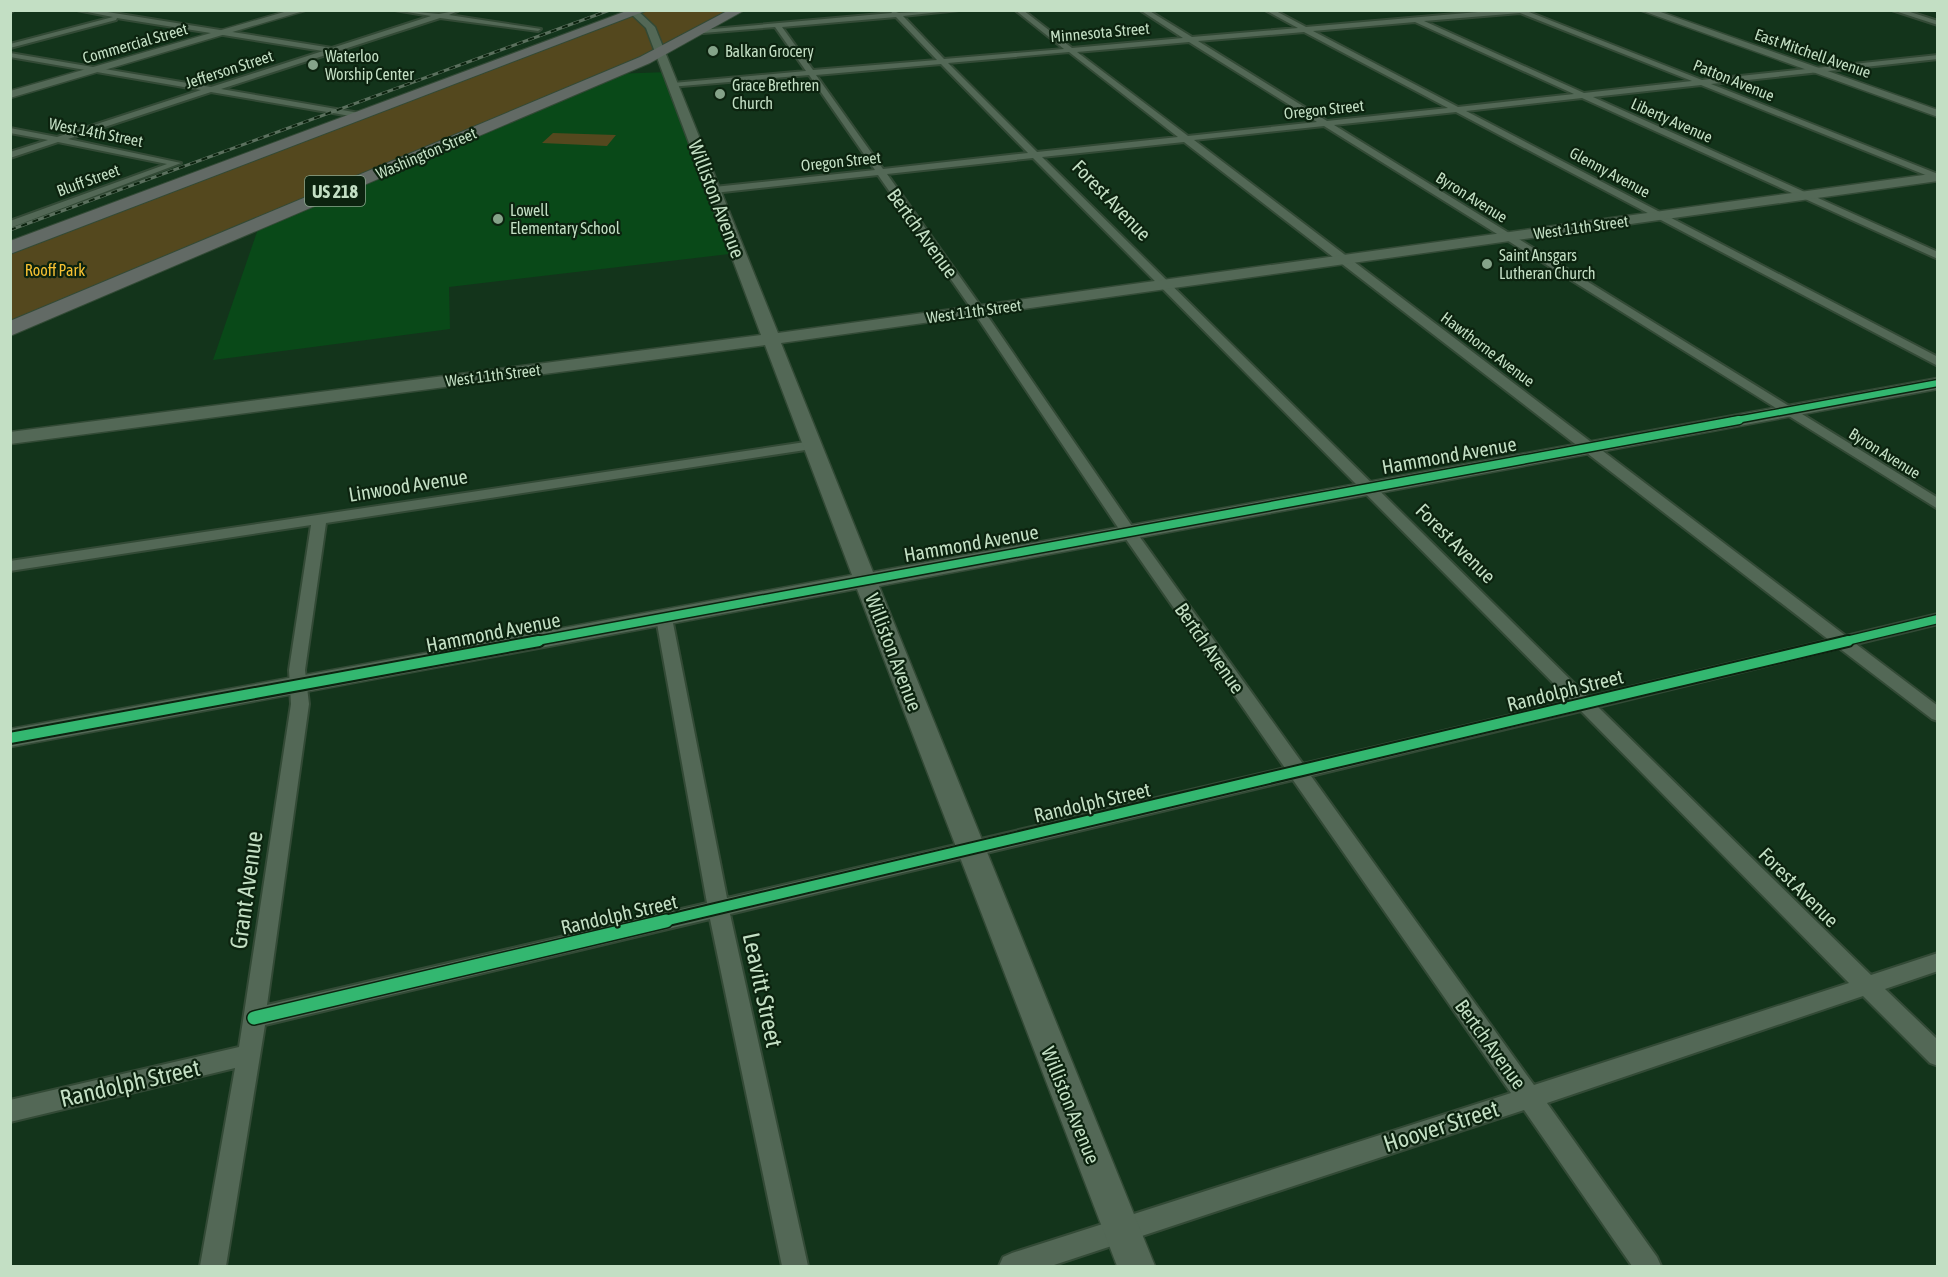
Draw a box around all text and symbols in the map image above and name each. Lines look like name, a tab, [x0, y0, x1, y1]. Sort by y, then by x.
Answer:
street label: Commercial Street	[80, 19, 190, 67]
street label: Minnesota Street	[1050, 19, 1151, 45]
street label: East Mitchell Avenue	[1753, 25, 1873, 81]
place label: Balkan Grocery	[725, 42, 814, 61]
marker: Balkan Grocery	[706, 44, 720, 58]
street label: Jefferson Street	[183, 46, 276, 92]
place label: Waterloo Worship Center	[325, 47, 414, 84]
street label: Patton Avenue	[1691, 56, 1777, 104]
marker: Waterloo Worship Center	[306, 58, 320, 72]
place label: Grace Brethren Church	[732, 76, 819, 112]
marker: Grace Brethren Church	[713, 87, 727, 101]
street label: Liberty Avenue	[1628, 94, 1715, 147]
street label: Oregon Street	[1283, 96, 1365, 123]
street label: West 14th Street	[47, 114, 145, 150]
street label: Washington Street	[373, 124, 480, 183]
street label: Williston Avenue	[684, 137, 750, 261]
street label: Glenny Avenue	[1566, 143, 1653, 202]
street label: Oregon Street	[800, 148, 882, 175]
street label: Forest Avenue	[1068, 155, 1156, 245]
street label: Bluff Street	[54, 160, 122, 200]
street label: Byron Avenue	[1433, 168, 1511, 227]
road number: US 218	[305, 176, 365, 206]
street label: Bertch Avenue	[883, 184, 963, 282]
place label: Lowell Elementary School	[510, 201, 621, 238]
street label: West 11th Street	[1532, 211, 1630, 243]
marker: Lowell Elementary School	[491, 212, 505, 226]
place label: Saint Ansgars Lutheran Church	[1499, 246, 1595, 282]
marker: Saint Ansgars Lutheran Church	[1480, 257, 1494, 271]
park label: Rooff Park	[25, 261, 85, 279]
street label: West 11th Street	[925, 295, 1023, 327]
street label: Hawthorne Avenue	[1438, 308, 1538, 390]
street label: West 11th Street	[444, 360, 542, 390]
street label: Byron Avenue	[1846, 424, 1924, 483]
street label: Hammond Avenue	[1380, 432, 1518, 478]
street label: Linwood Avenue	[347, 464, 469, 506]
street label: Forest Avenue	[1411, 498, 1501, 588]
street label: Hammond Avenue	[902, 520, 1040, 566]
street label: Williston Avenue	[861, 590, 927, 714]
street label: Bertch Avenue	[1170, 598, 1250, 698]
street label: Hammond Avenue	[424, 608, 562, 656]
street label: Randolph Street	[1504, 664, 1626, 716]
street label: Randolph Street	[1031, 777, 1153, 827]
street label: Grant Avenue	[224, 829, 268, 951]
street label: Forest Avenue	[1754, 842, 1844, 932]
street label: Randolph Street	[558, 889, 680, 939]
street label: Leavitt Street	[738, 930, 788, 1050]
street label: Bertch Avenue	[1451, 995, 1531, 1093]
street label: Williston Avenue	[1037, 1043, 1105, 1167]
street label: Randolph Street	[57, 1054, 203, 1112]
street label: Hoover Street	[1380, 1095, 1502, 1157]

